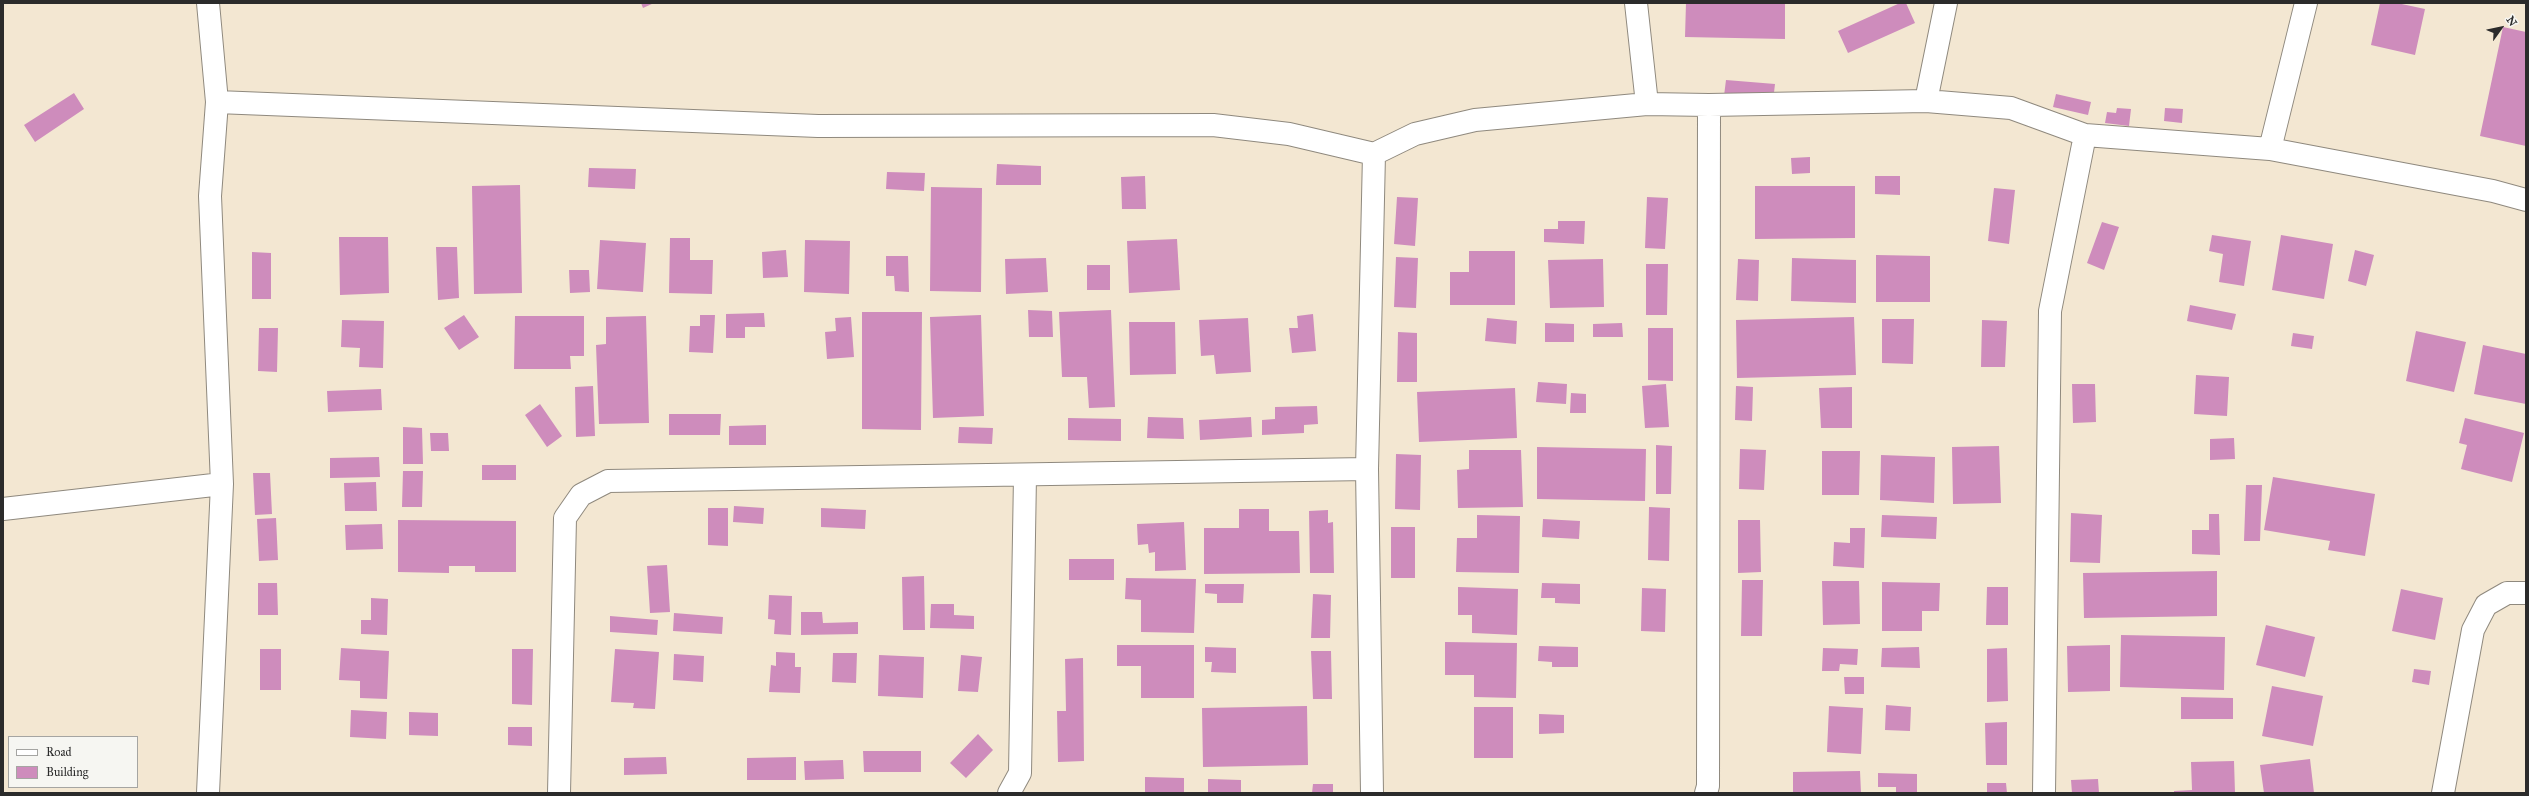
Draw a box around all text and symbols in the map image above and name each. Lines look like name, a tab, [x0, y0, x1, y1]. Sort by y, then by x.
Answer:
north arrow	[2481, 8, 2521, 48]
text: N	[2503, 14, 2519, 29]
legend	[8, 736, 138, 788]
text: Road	[46, 745, 72, 759]
text: Building	[46, 765, 88, 779]

